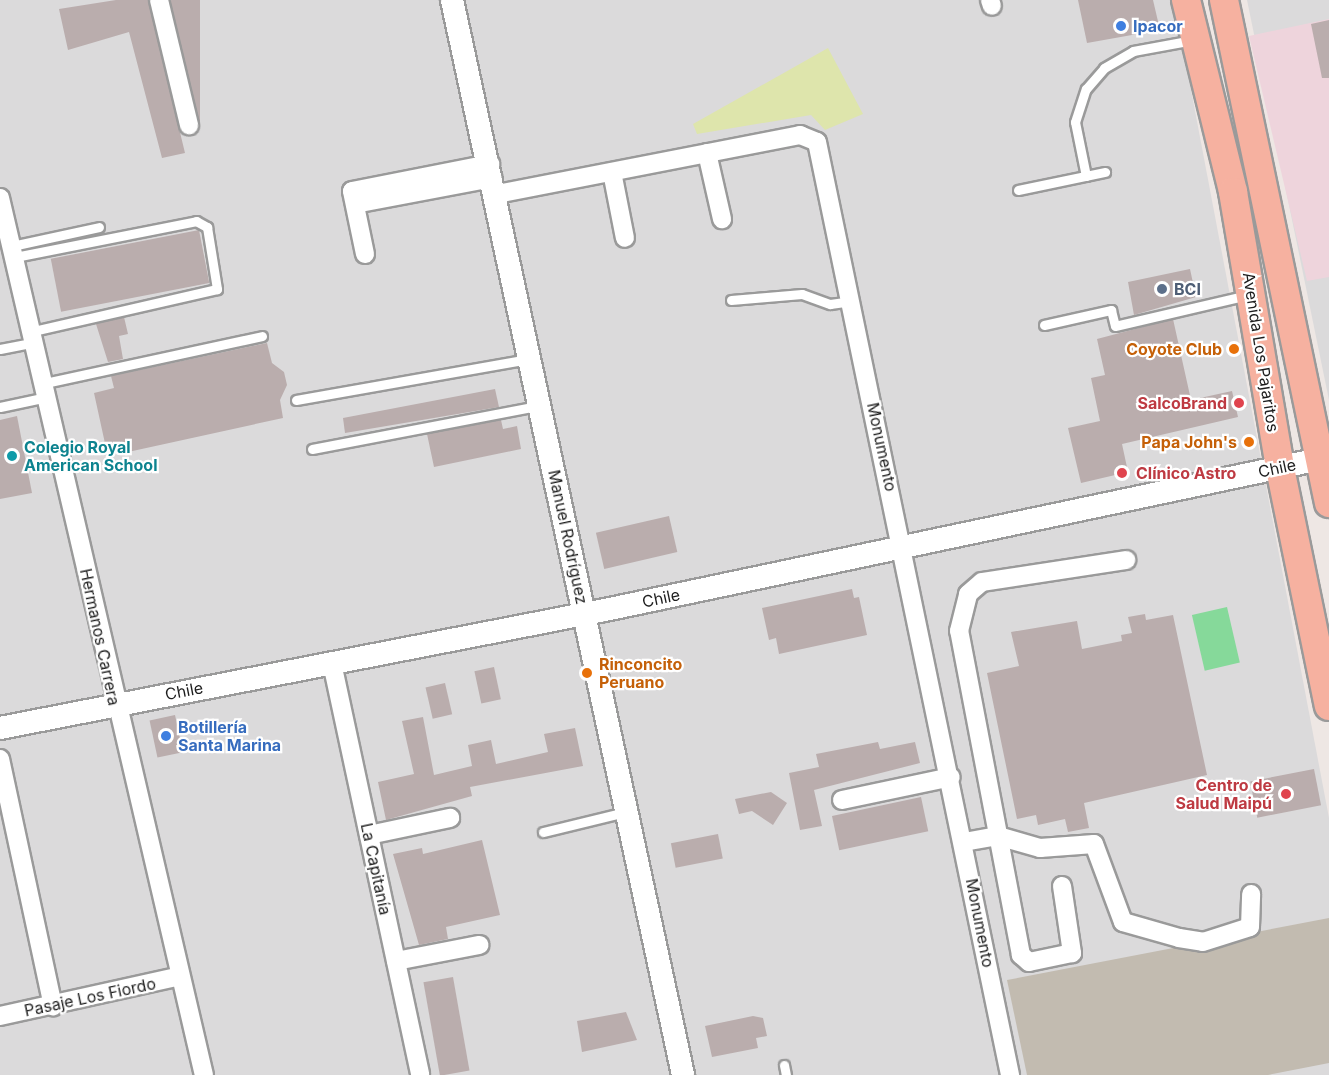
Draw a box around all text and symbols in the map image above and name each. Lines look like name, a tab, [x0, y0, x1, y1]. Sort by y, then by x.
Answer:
place label: Ipacor	[1133, 16, 1183, 36]
marker: Ipacor	[1114, 19, 1128, 33]
street label: Avenida Los Pajaritos	[1239, 271, 1283, 433]
place label: BCI	[1174, 279, 1201, 299]
marker: BCI	[1155, 282, 1169, 296]
place label: Coyote Club	[1126, 339, 1222, 359]
marker: Coyote Club	[1227, 342, 1241, 356]
place label: SalcoBrand	[1137, 393, 1227, 413]
marker: SalcoBrand	[1232, 396, 1246, 410]
street label: Monumento	[863, 401, 901, 493]
place label: Papa John's	[1141, 432, 1237, 452]
marker: Papa John's	[1242, 435, 1256, 449]
place label: Colegio Royal American School	[24, 437, 157, 475]
marker: Colegio Royal American School	[5, 449, 19, 463]
street label: Chile	[1256, 455, 1298, 481]
place label: Clínico Astro	[1136, 463, 1236, 483]
marker: Clínico Astro	[1113, 464, 1131, 482]
street label: Manuel Rodríguez	[544, 468, 592, 606]
street label: Hermanos Carrera	[76, 567, 124, 707]
street label: Chile	[640, 585, 682, 611]
place label: Rinconcito Peruano	[599, 654, 682, 692]
marker: Rinconcito Peruano	[580, 666, 594, 680]
street label: Chile	[163, 678, 205, 704]
place label: Botillería Santa Marina	[178, 717, 281, 755]
marker: Botillería Santa Marina	[159, 729, 173, 743]
place label: Centro de Salud Maipú	[1175, 775, 1272, 813]
marker: Centro de Salud Maipú	[1277, 785, 1295, 803]
street label: La Capitanía	[357, 821, 395, 917]
street label: Monumento	[962, 877, 998, 969]
street label: Pasaje Los Fiordo	[22, 974, 158, 1020]

